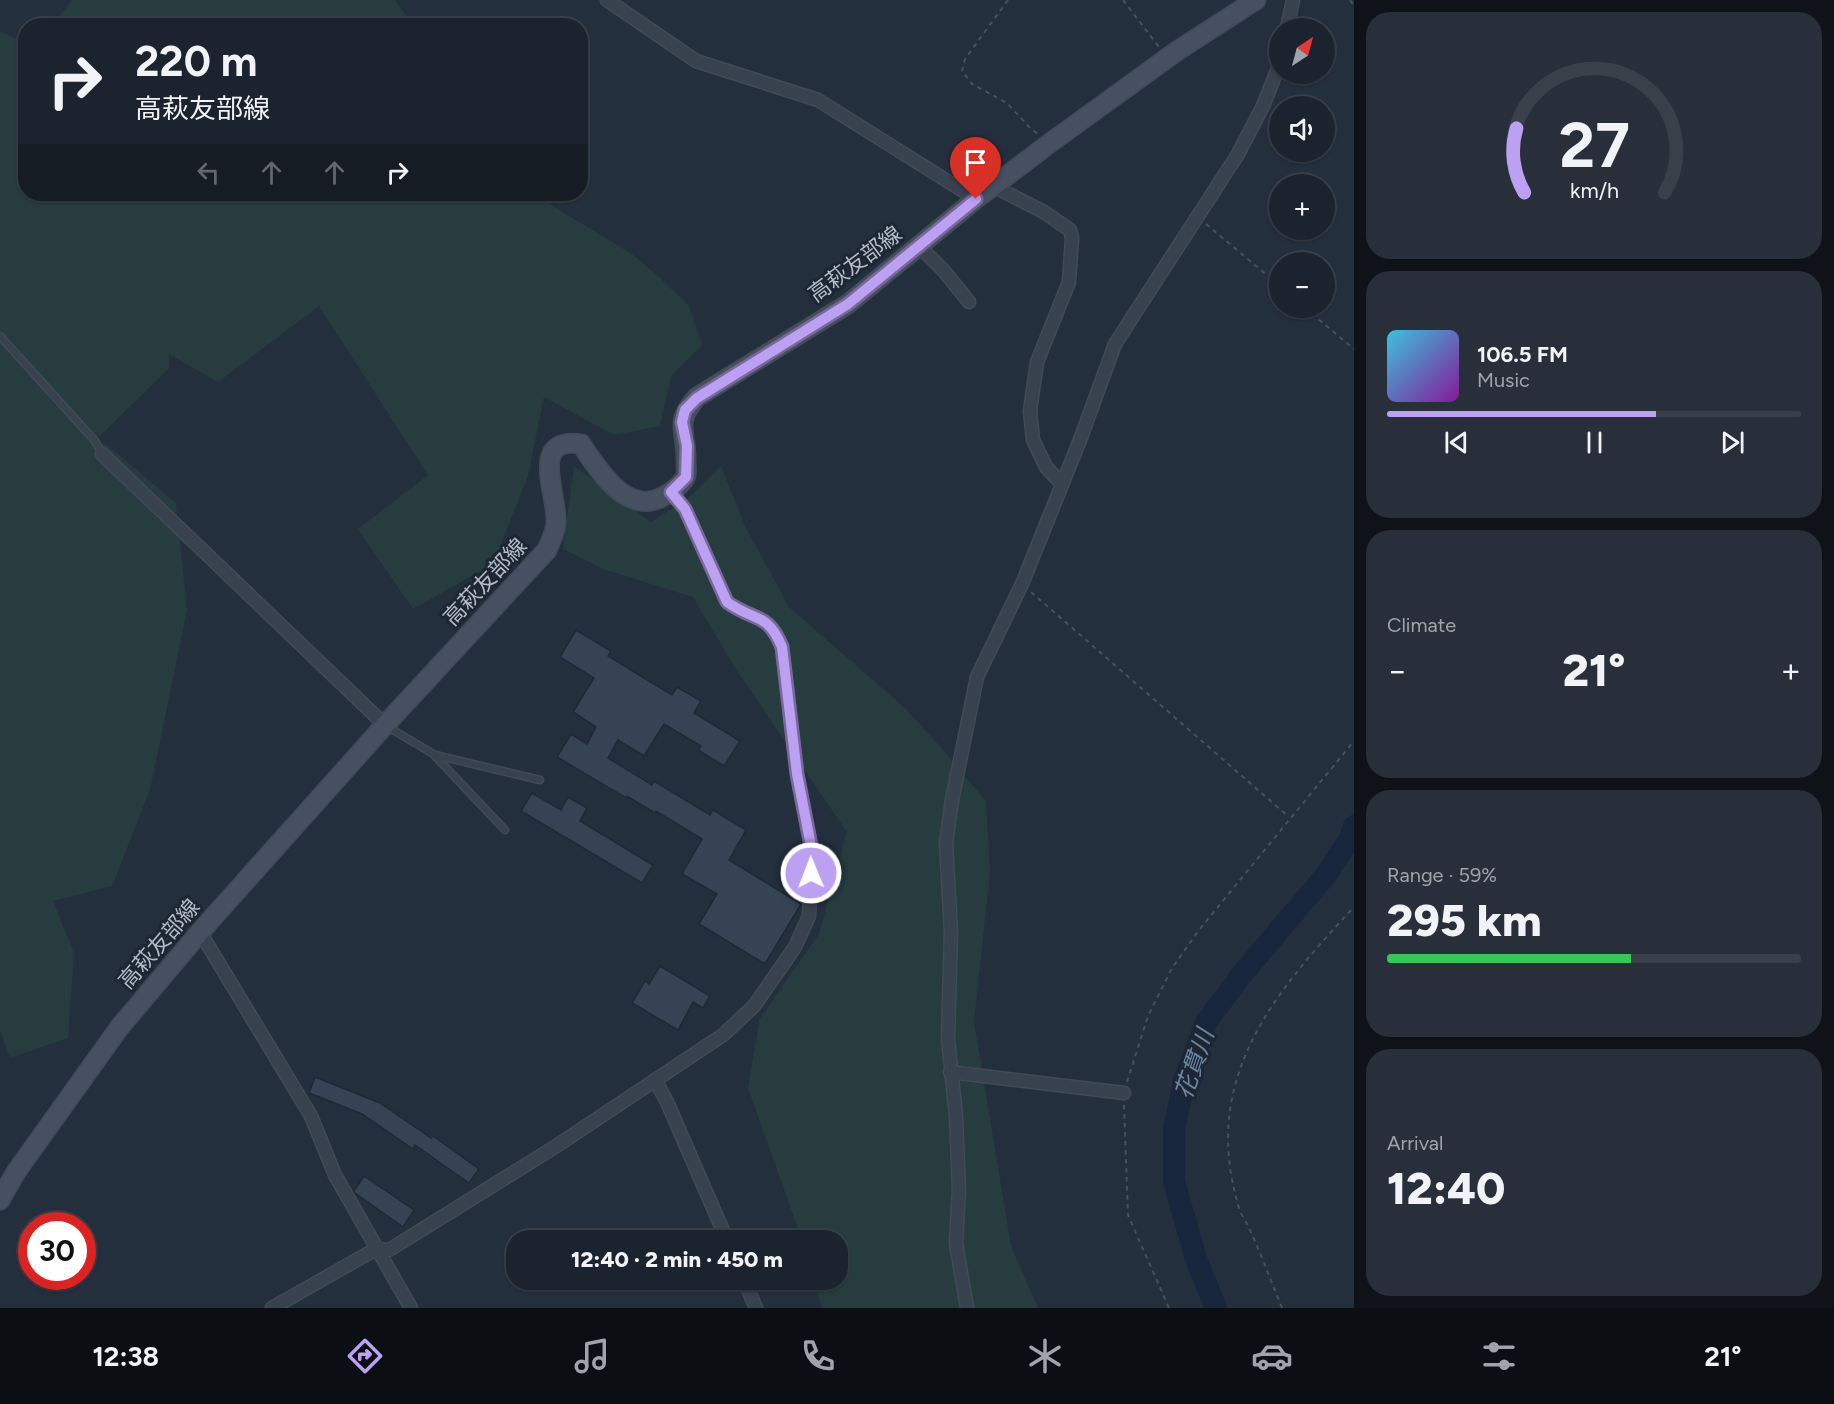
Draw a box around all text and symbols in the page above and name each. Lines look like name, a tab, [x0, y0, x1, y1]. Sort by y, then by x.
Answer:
north arrow	[1269, 18, 1335, 84]
map controls	[1269, 18, 1335, 318]
text: 220 m	[135, 36, 257, 87]
icon: right	[36, 42, 114, 120]
text: 高萩友部線	[135, 92, 270, 125]
button: sound	[1269, 96, 1335, 162]
text: 27	[1559, 108, 1629, 183]
pin	[950, 137, 1001, 199]
icon: arrive	[959, 146, 992, 179]
icon: left	[192, 156, 225, 189]
icon: ahead	[255, 156, 288, 189]
icon: ahead	[318, 156, 351, 189]
icon: right	[381, 156, 414, 189]
button: +	[1269, 174, 1335, 240]
text: km/h	[1570, 178, 1618, 203]
street label: 高萩友部線	[803, 220, 907, 308]
button: −	[1269, 252, 1335, 318]
text: 106.5 FM	[1477, 341, 1568, 368]
text: Music	[1477, 368, 1530, 392]
icon: previous	[1440, 426, 1473, 459]
icon: pause	[1578, 426, 1611, 459]
icon: next	[1716, 426, 1749, 459]
street label: 高萩友部線	[438, 533, 532, 631]
text: Climate	[1387, 613, 1456, 637]
text: 21°	[1563, 643, 1625, 697]
text: −	[1387, 651, 1408, 690]
text: +	[1780, 651, 1801, 690]
position arrow	[779, 841, 843, 905]
text: Range · 59%	[1387, 863, 1497, 887]
text: 295 km	[1387, 893, 1542, 947]
street label: 高萩友部線	[113, 894, 205, 994]
water label: 花貫川	[1169, 1022, 1220, 1103]
text: Arrival	[1387, 1131, 1443, 1155]
text: 12:40	[1387, 1161, 1505, 1215]
speed limit sign: 30	[18, 1212, 96, 1290]
text: 12:40 · 2 min · 450 m	[571, 1246, 783, 1273]
icon: directions	[344, 1335, 386, 1377]
icon: music	[571, 1335, 613, 1377]
icon: phone	[797, 1335, 839, 1377]
icon: climate	[1024, 1335, 1066, 1377]
icon: car	[1251, 1335, 1293, 1377]
icon: filters	[1478, 1335, 1520, 1377]
text: 12:38	[92, 1340, 159, 1373]
text: 21°	[1704, 1340, 1742, 1373]

